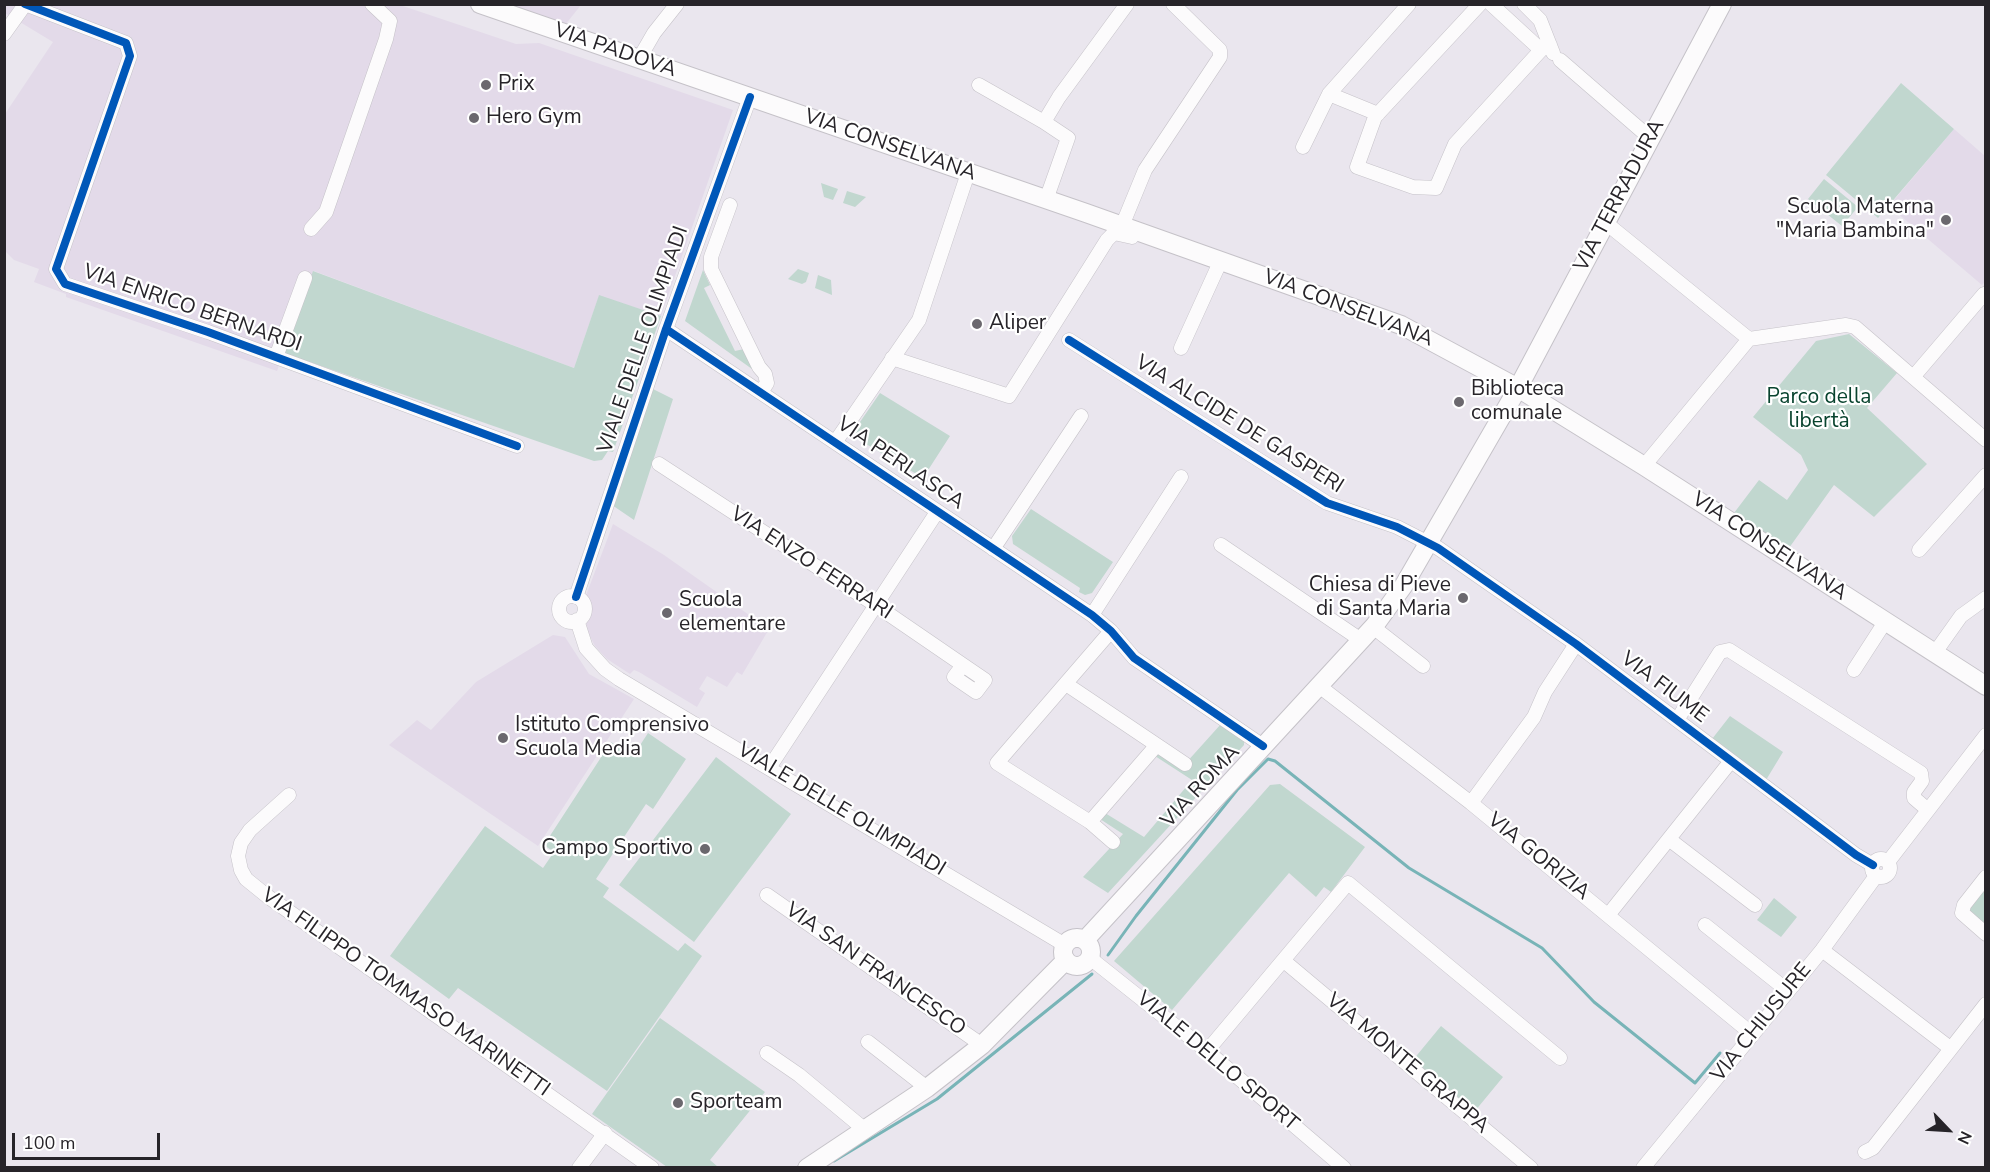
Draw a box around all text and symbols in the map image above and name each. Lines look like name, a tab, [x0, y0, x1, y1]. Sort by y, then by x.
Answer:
street label: VIA PADOVA	[551, 18, 679, 84]
place label: Prix	[498, 72, 534, 98]
marker: Prix	[479, 78, 493, 92]
place label: Hero Gym	[486, 105, 582, 131]
street label: VIA CONSELVANA	[801, 105, 979, 187]
marker: Hero Gym	[467, 111, 481, 125]
street label: VIA TERRADURA	[1569, 116, 1671, 276]
place label: Scuola Materna "Maria Bambina"	[1776, 195, 1934, 245]
marker: Scuola Materna "Maria Bambina"	[1939, 213, 1953, 227]
street label: VIALE DELLE OLIMPIADI	[593, 223, 695, 457]
street label: VIA ENRICO BERNARDI	[79, 260, 305, 358]
street label: VIA CONSELVANA	[1260, 265, 1436, 353]
place label: Aliper	[989, 311, 1046, 337]
marker: Aliper	[970, 317, 984, 331]
street label: VIA ALCIDE DE GASPERI	[1130, 351, 1348, 499]
place label: Biblioteca comunale	[1471, 377, 1564, 427]
park label: Parco della libertà	[1767, 385, 1871, 435]
marker: Biblioteca comunale	[1452, 395, 1466, 409]
street label: VIA PERLASCA	[831, 412, 969, 516]
street label: VIA CONSELVANA	[1687, 487, 1851, 607]
street label: VIA ENZO FERRARI	[725, 502, 897, 626]
place label: Chiesa di Pieve di Santa Maria	[1309, 573, 1451, 623]
place label: Scuola elementare	[679, 588, 786, 638]
marker: Chiesa di Pieve di Santa Maria	[1456, 591, 1470, 605]
marker: Scuola elementare	[660, 606, 674, 620]
street label: VIA FIUME	[1615, 647, 1713, 729]
place label: Istituto Comprensivo Scuola Media	[515, 713, 709, 763]
marker: Istituto Comprensivo Scuola Media	[496, 731, 510, 745]
street label: VIALE DELLE OLIMPIADI	[732, 738, 950, 882]
street label: VIA ROMA	[1156, 740, 1246, 834]
street label: VIA GORIZIA	[1482, 808, 1594, 906]
place label: Campo Sportivo	[541, 836, 693, 862]
marker: Campo Sportivo	[698, 842, 712, 856]
street label: VIA FILIPPO TOMMASO MARINETTI	[256, 883, 554, 1103]
street label: VIA SAN FRANCESCO	[780, 898, 970, 1042]
street label: VIA CHIUSURE	[1706, 958, 1818, 1088]
street label: VIALE DELLO SPORT	[1131, 987, 1303, 1137]
street label: VIA MONTE GRAPPA	[1320, 988, 1494, 1140]
place label: Sporteam	[690, 1090, 782, 1116]
marker: Sporteam	[671, 1096, 685, 1110]
north arrow	[1918, 1100, 1978, 1160]
scale bar	[15, 1121, 164, 1159]
text: N	[1952, 1128, 1977, 1148]
text: 100 m	[23, 1131, 75, 1155]

